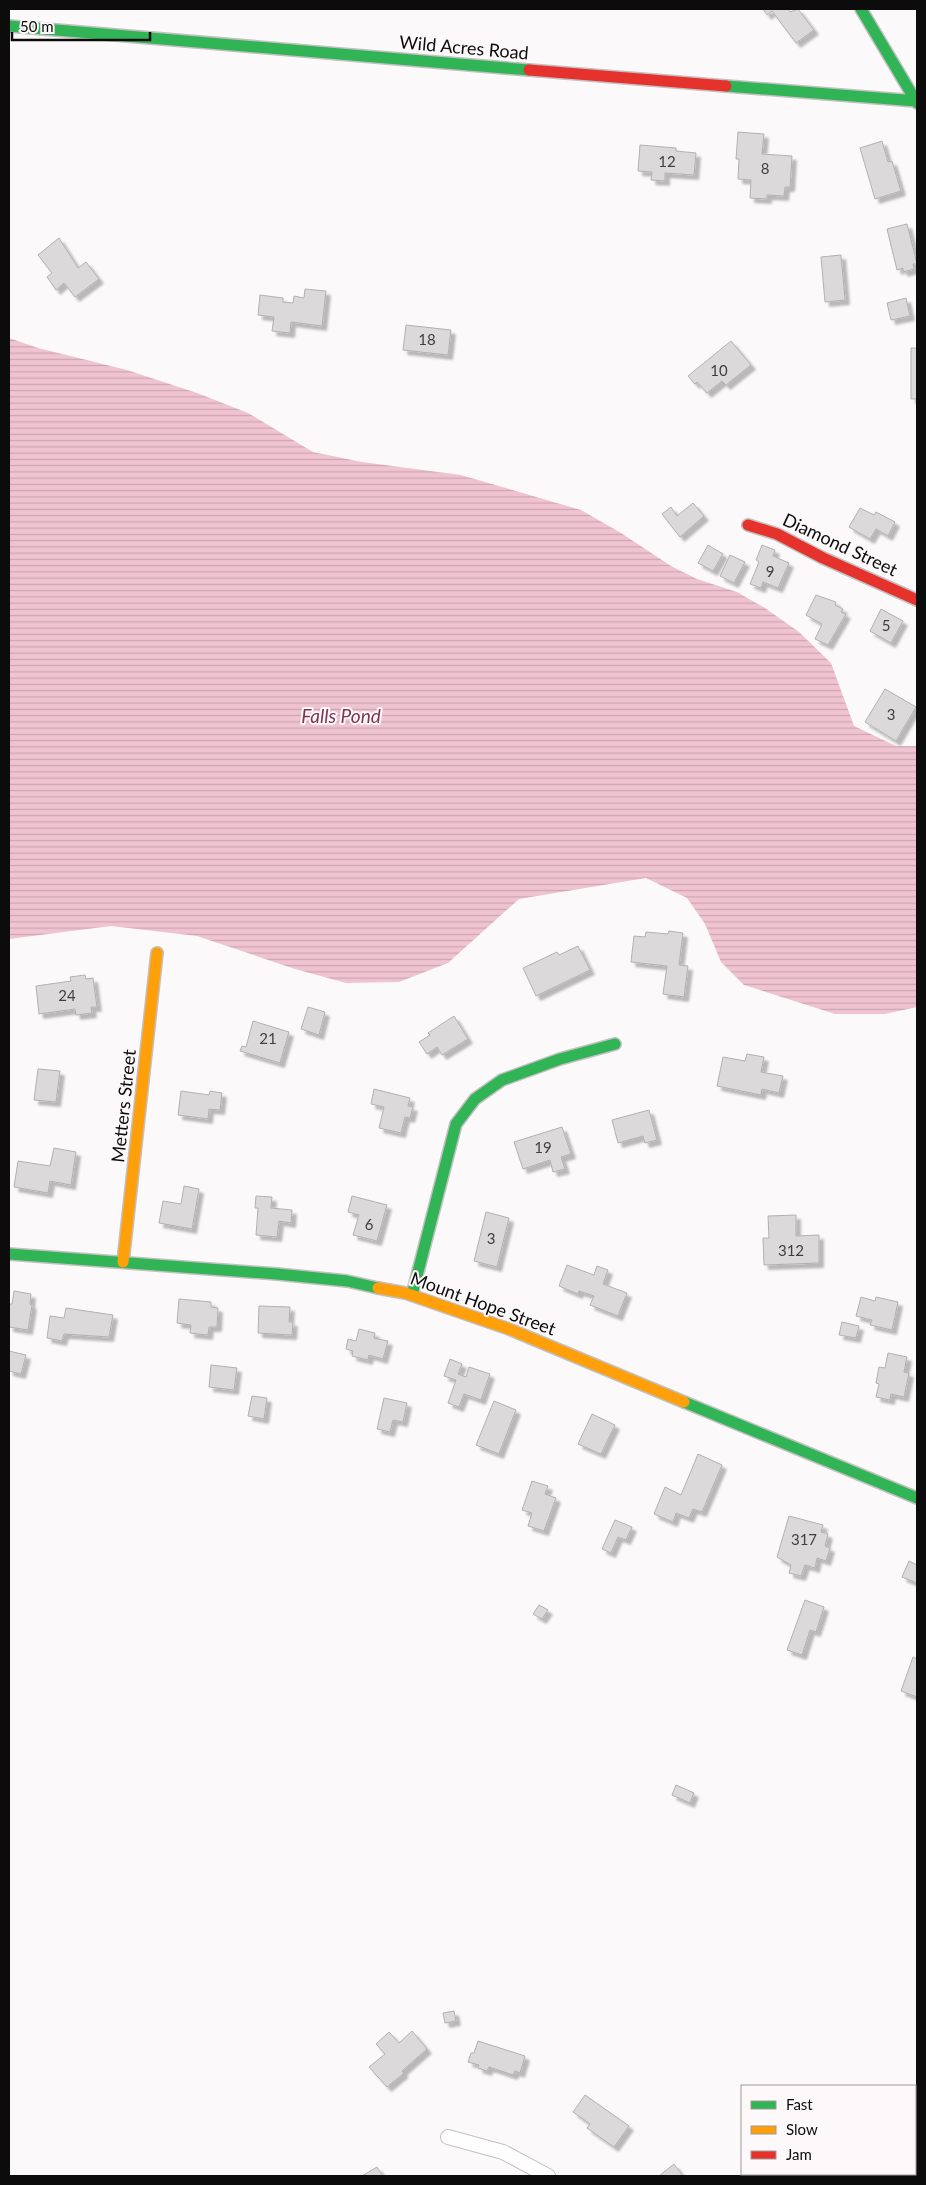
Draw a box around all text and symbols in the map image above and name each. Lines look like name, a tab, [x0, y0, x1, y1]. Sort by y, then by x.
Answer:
scale bar	[12, 10, 150, 42]
text: 50 m	[20, 17, 54, 35]
street label: Wild Acres Road	[398, 30, 530, 64]
house number: 12	[658, 152, 676, 170]
house number: 8	[761, 159, 769, 177]
house number: 18	[418, 330, 436, 348]
house number: 10	[710, 361, 728, 379]
street label: Diamond Street	[780, 508, 902, 580]
house number: 9	[766, 562, 774, 580]
house number: 5	[882, 616, 890, 634]
water label: Falls Pond	[301, 704, 381, 727]
house number: 3	[887, 705, 895, 723]
house number: 24	[58, 986, 76, 1004]
house number: 21	[259, 1029, 277, 1047]
street label: Metters Street	[106, 1048, 140, 1164]
house number: 19	[534, 1138, 552, 1156]
house number: 6	[365, 1215, 374, 1233]
house number: 3	[487, 1229, 495, 1247]
house number: 312	[778, 1241, 804, 1259]
street label: Mount Hope Street	[408, 1267, 559, 1340]
house number: 317	[791, 1530, 817, 1548]
legend	[741, 2085, 916, 2175]
text: Fast	[786, 2095, 813, 2113]
text: Slow	[786, 2120, 818, 2138]
text: Jam	[786, 2145, 812, 2163]

